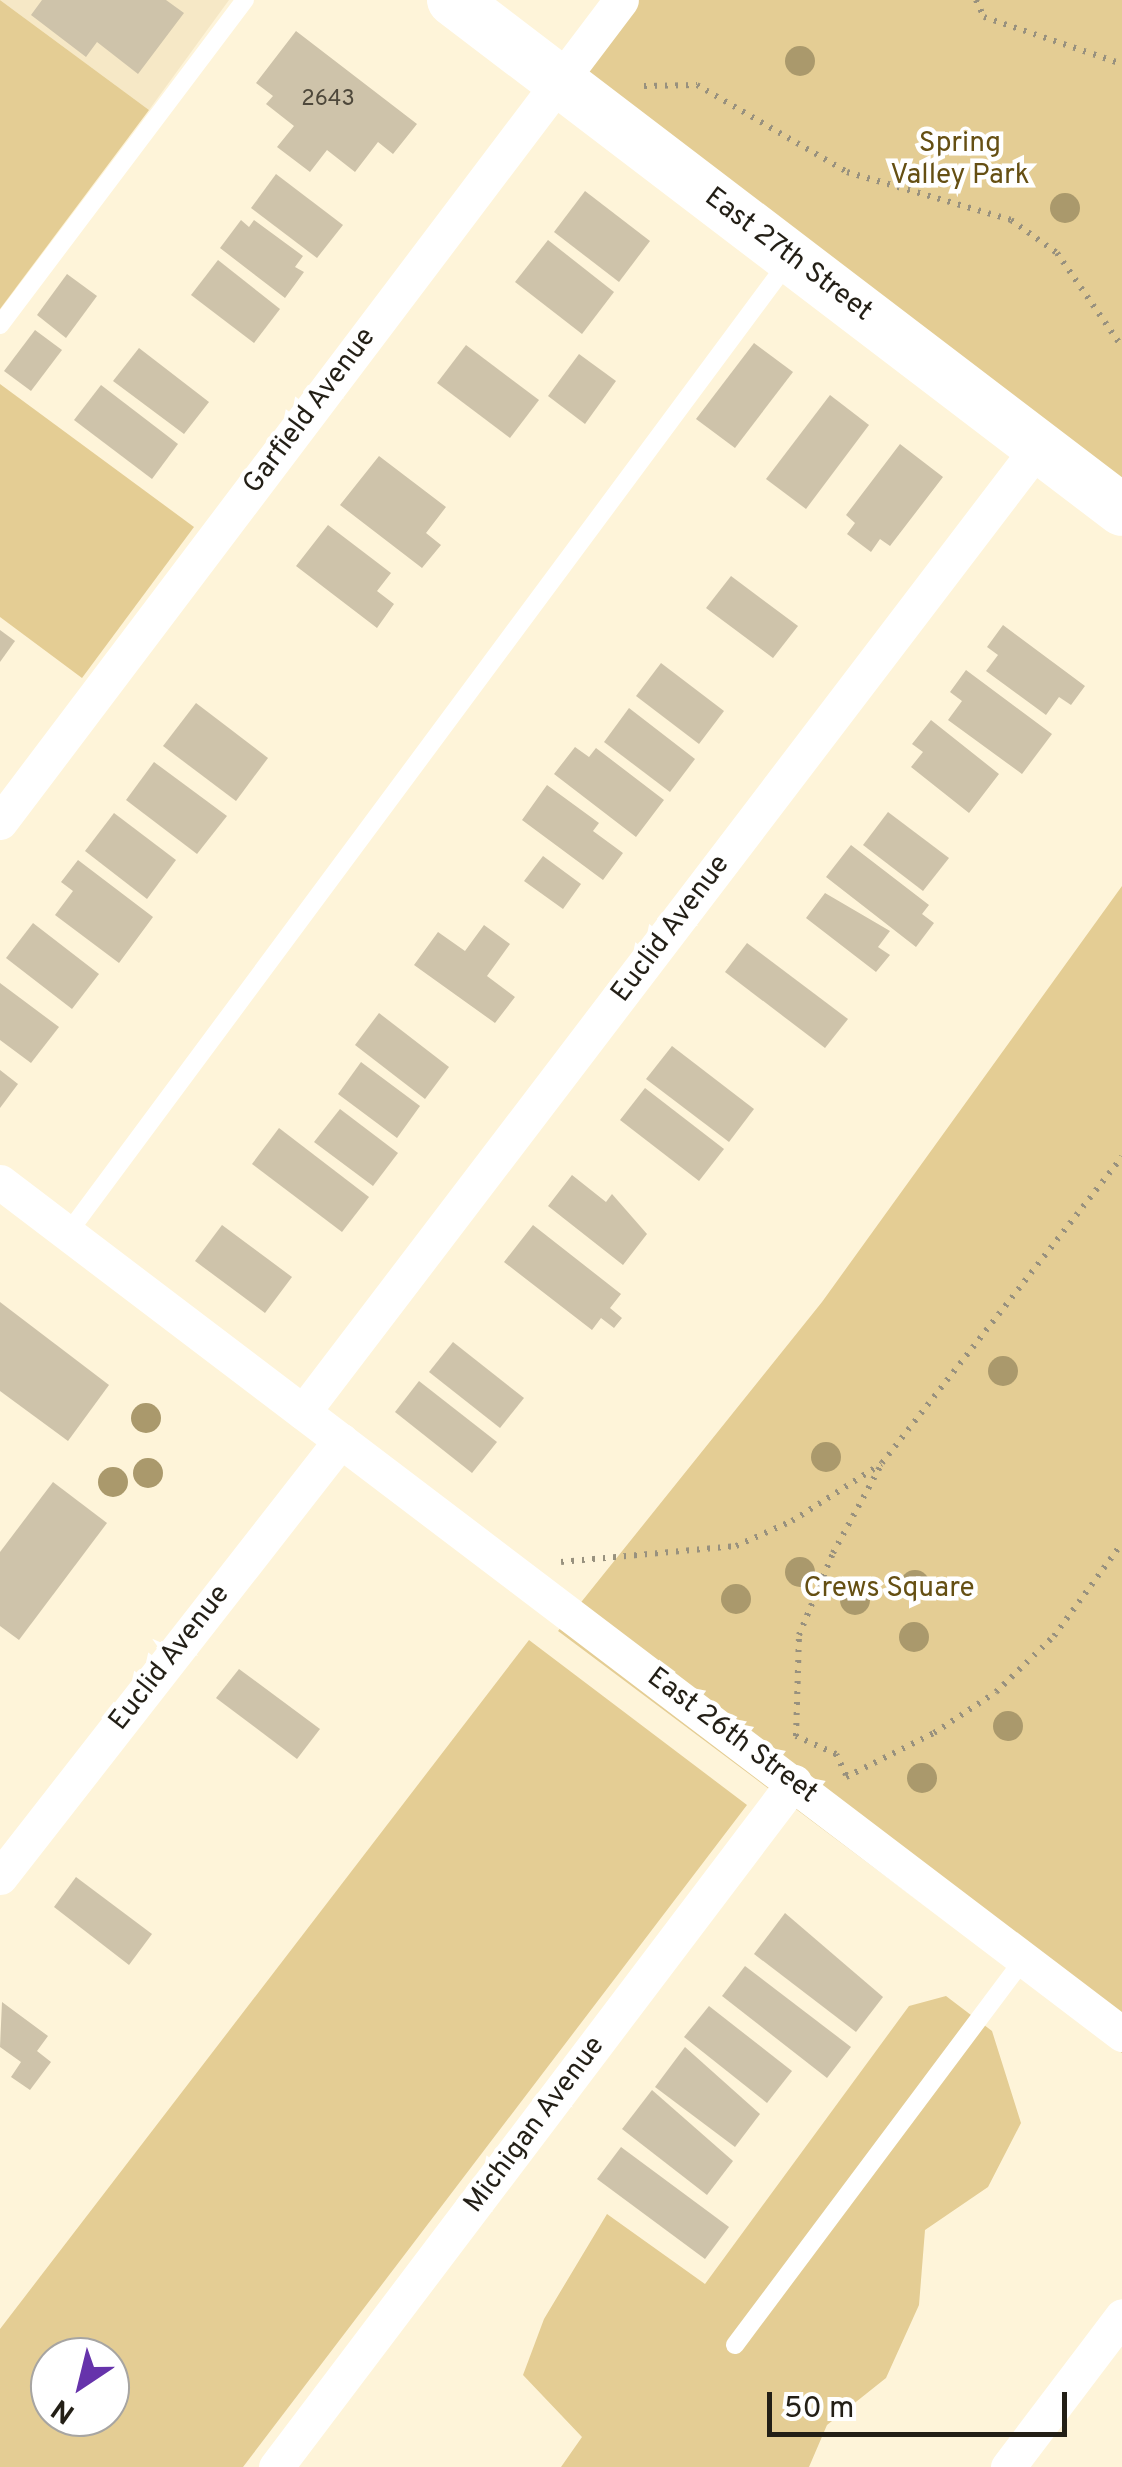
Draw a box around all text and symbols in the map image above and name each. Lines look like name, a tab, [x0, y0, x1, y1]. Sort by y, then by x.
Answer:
house number: 2643	[301, 87, 355, 113]
park label: Spring Valley Park	[890, 127, 1030, 193]
street label: East 27th Street	[697, 181, 879, 329]
street label: Garfield Avenue	[236, 321, 384, 501]
street label: Euclid Avenue	[604, 848, 738, 1010]
park label: Crews Square	[803, 1572, 975, 1606]
street label: Euclid Avenue	[102, 1578, 238, 1738]
street label: East 26th Street	[640, 1661, 824, 1811]
street label: Michigan Avenue	[457, 2030, 613, 2220]
north arrow	[30, 2337, 130, 2437]
scale bar	[772, 2372, 1072, 2434]
text: N	[45, 2389, 83, 2430]
text: 50 m	[784, 2391, 854, 2428]

